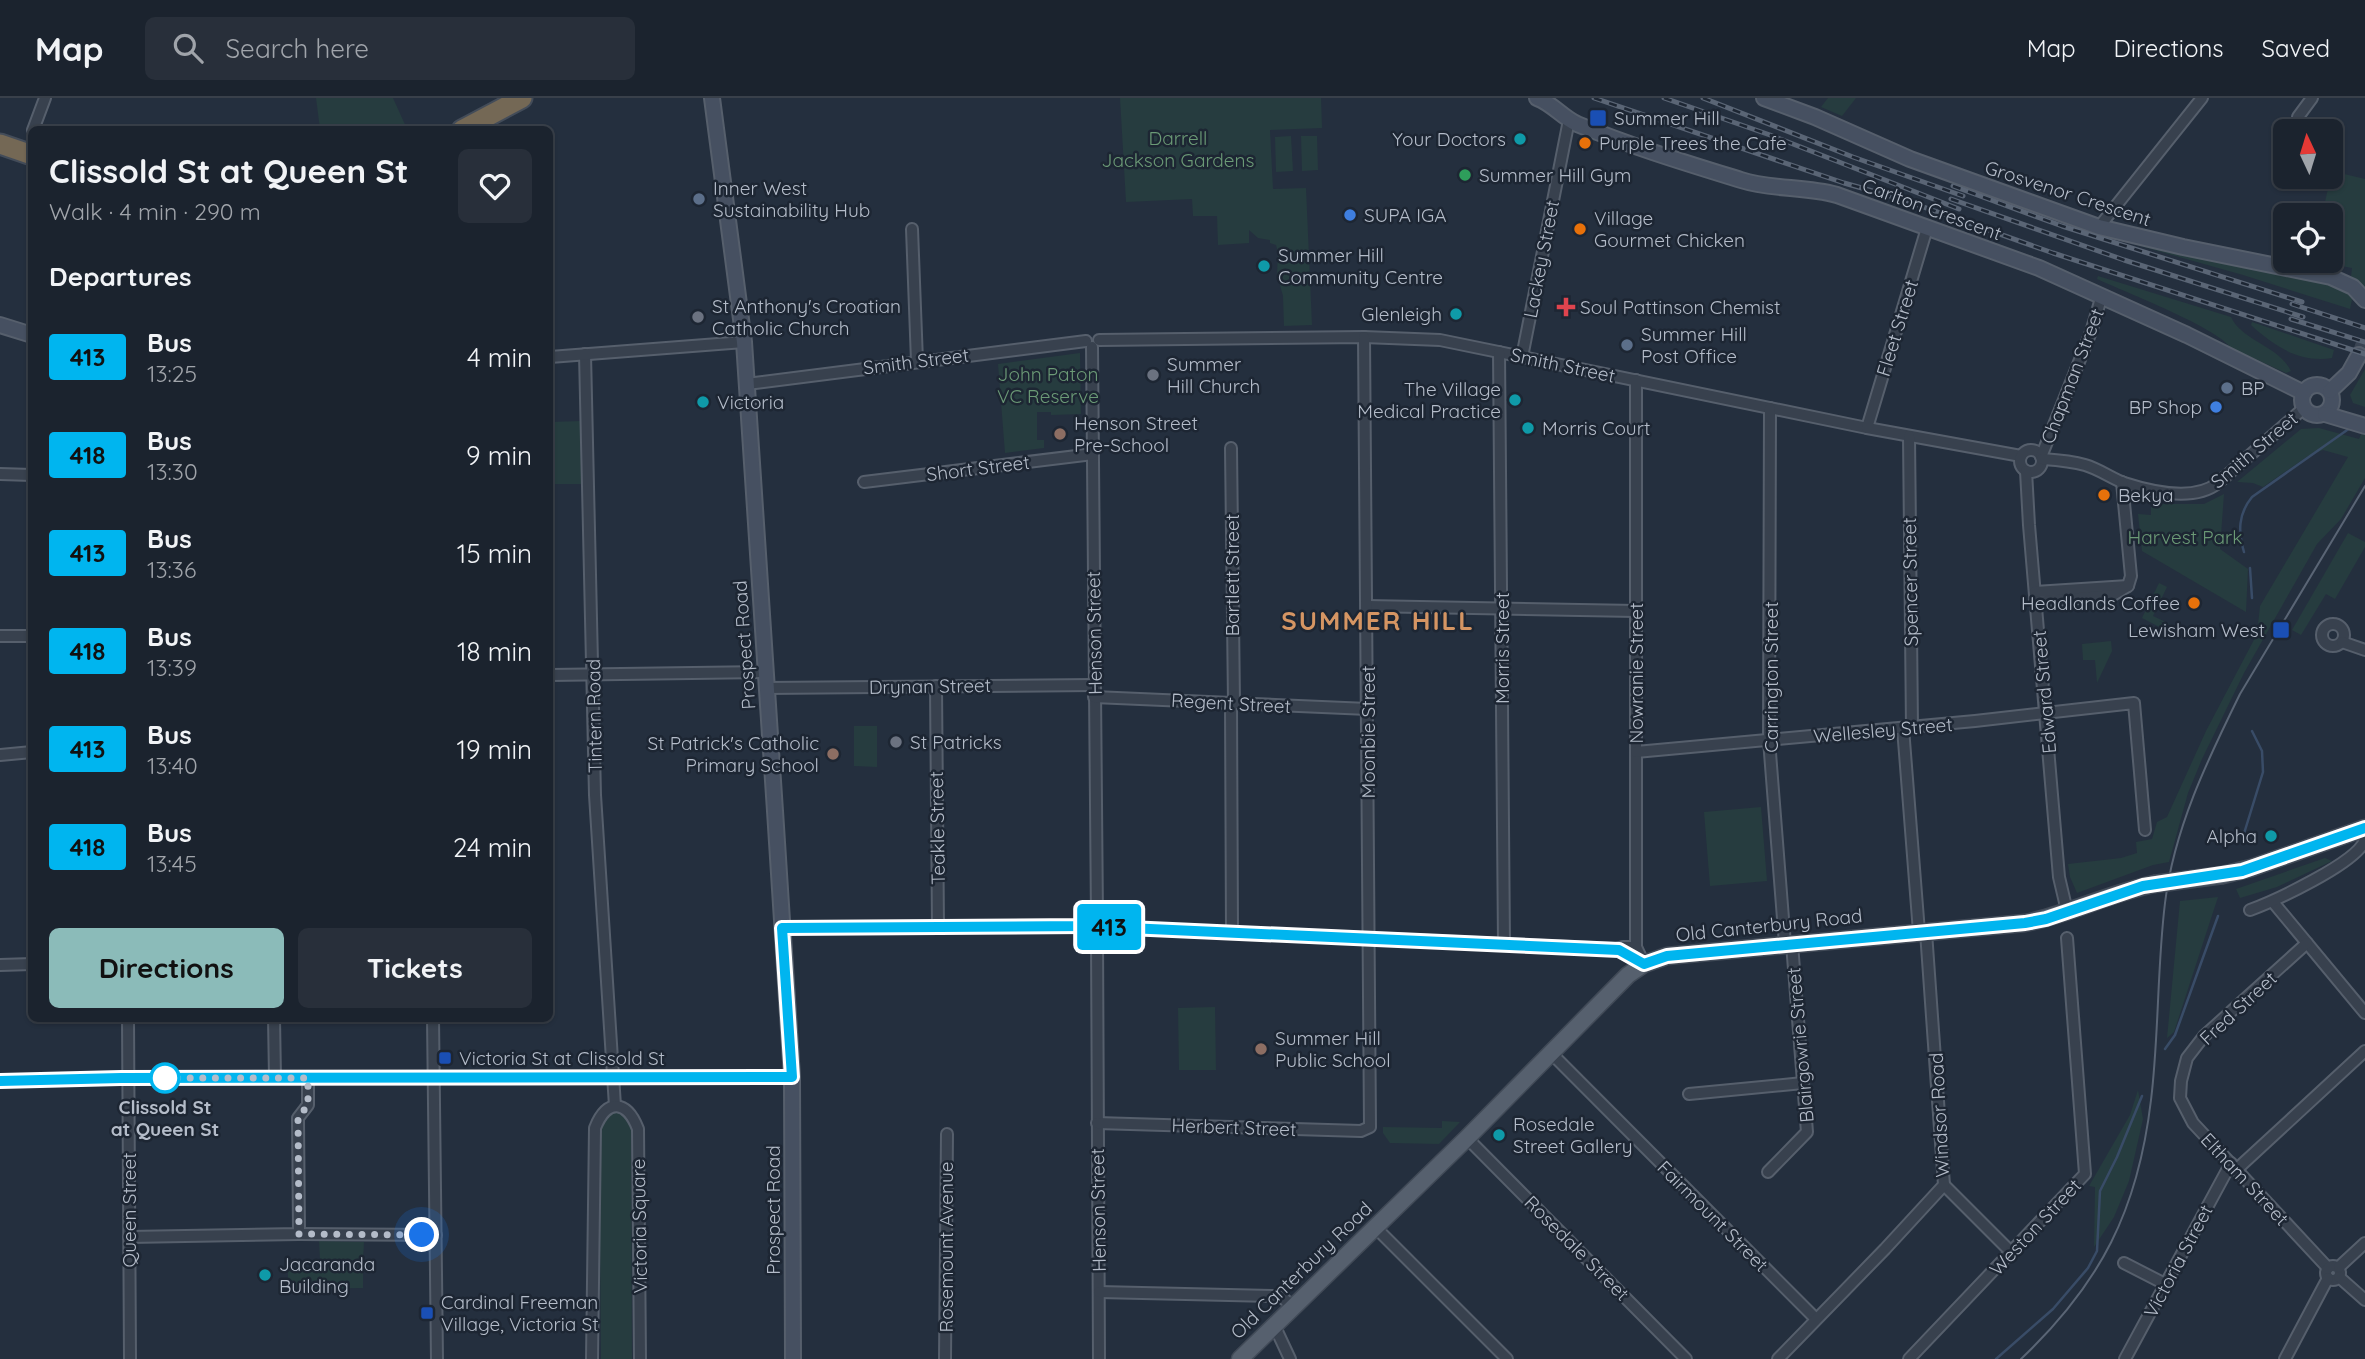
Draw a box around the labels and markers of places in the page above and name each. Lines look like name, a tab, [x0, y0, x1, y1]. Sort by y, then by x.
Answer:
place label: Summer Hill	[1614, 106, 1720, 130]
marker: Summer Hill	[1588, 108, 1608, 128]
place label: Your Doctors	[1392, 127, 1506, 151]
marker: Your Doctors	[1512, 131, 1528, 147]
place label: Purple Trees the Cafe	[1599, 131, 1787, 155]
marker: Purple Trees the Cafe	[1577, 135, 1593, 151]
place label: Summer Hill Gym	[1479, 163, 1631, 187]
marker: Summer Hill Gym	[1457, 167, 1473, 183]
place label: Inner West Sustainability Hub	[713, 176, 870, 222]
marker: Inner West Sustainability Hub	[691, 191, 707, 207]
place label: SUPA IGA	[1364, 203, 1447, 227]
place label: Village Gourmet Chicken	[1594, 206, 1745, 252]
marker: SUPA IGA	[1342, 207, 1358, 223]
marker: Village Gourmet Chicken	[1572, 221, 1588, 237]
place label: Summer Hill Community Centre	[1278, 243, 1443, 289]
marker: Summer Hill Community Centre	[1256, 258, 1272, 274]
place label: St Anthony's Croatian Catholic Church	[712, 294, 901, 340]
place label: Soul Pattinson Chemist	[1580, 295, 1780, 319]
marker: Soul Pattinson Chemist	[1558, 299, 1574, 315]
place label: Glenleigh	[1361, 302, 1442, 326]
marker: Glenleigh	[1448, 306, 1464, 322]
marker: St Anthony's Croatian Catholic Church	[690, 309, 706, 325]
place label: Summer Hill Post Office	[1641, 322, 1747, 368]
marker: Summer Hill Post Office	[1619, 337, 1635, 353]
place label: Summer Hill Church	[1167, 352, 1260, 398]
marker: Summer Hill Church	[1145, 367, 1161, 383]
place label: BP	[2241, 376, 2265, 400]
place label: The Village Medical Practice	[1357, 377, 1501, 423]
marker: BP	[2219, 380, 2235, 396]
place label: Victoria	[717, 390, 784, 414]
marker: The Village Medical Practice	[1507, 392, 1523, 408]
marker: Victoria	[695, 394, 711, 410]
place label: BP Shop	[2129, 395, 2202, 419]
marker: BP Shop	[2208, 399, 2224, 415]
place label: Henson Street Pre-School	[1074, 411, 1198, 457]
place label: Morris Court	[1542, 416, 1650, 440]
marker: Morris Court	[1520, 420, 1536, 436]
marker: Henson Street Pre-School	[1052, 426, 1068, 442]
place label: Bekya	[2118, 483, 2174, 507]
marker: Bekya	[2096, 487, 2112, 503]
place label: Headlands Coffee	[2021, 591, 2180, 615]
marker: Headlands Coffee	[2186, 595, 2202, 611]
place label: Lewisham West	[2128, 618, 2265, 642]
marker: Lewisham West	[2271, 620, 2291, 640]
place label: St Patricks	[910, 730, 1002, 754]
place label: St Patrick's Catholic Primary School	[647, 731, 819, 777]
marker: St Patricks	[888, 734, 904, 750]
marker: St Patrick's Catholic Primary School	[825, 746, 841, 762]
place label: Alpha	[2207, 824, 2257, 848]
marker: Alpha	[2263, 828, 2279, 844]
place label: Summer Hill Public School	[1275, 1026, 1391, 1072]
marker: Summer Hill Public School	[1253, 1041, 1269, 1057]
place label: Victoria St at Clissold St	[459, 1046, 665, 1070]
marker: Victoria St at Clissold St	[437, 1050, 453, 1066]
marker: Clissold St at Queen St	[150, 1063, 180, 1093]
place label: Clissold St at Queen St	[111, 1095, 219, 1141]
place label: Rosedale Street Gallery	[1513, 1112, 1633, 1158]
marker: Rosedale Street Gallery	[1491, 1127, 1507, 1143]
place label: Jacaranda Building	[279, 1252, 375, 1298]
marker: Jacaranda Building	[257, 1267, 273, 1283]
place label: Cardinal Freeman Village, Victoria St	[441, 1290, 599, 1336]
marker: Cardinal Freeman Village, Victoria St	[419, 1305, 435, 1321]

